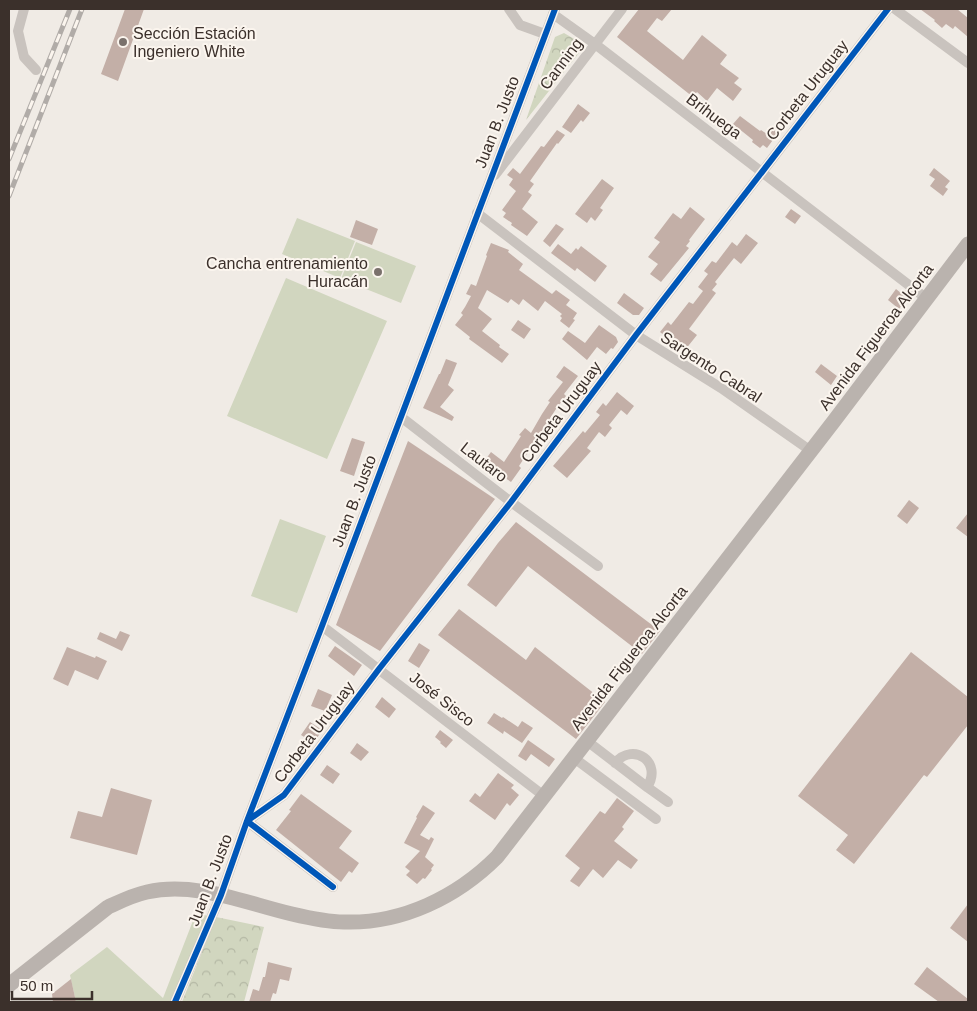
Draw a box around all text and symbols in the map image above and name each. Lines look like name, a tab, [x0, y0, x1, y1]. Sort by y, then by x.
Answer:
place label: Sección Estación Ingeniero White	[133, 25, 256, 60]
street label: Canning	[536, 35, 586, 93]
marker: Sección Estación Ingeniero White	[117, 36, 129, 48]
street label: Corbeta Uruguay	[763, 37, 851, 143]
street label: Juan B. Justo	[472, 74, 522, 170]
street label: Brihuega	[683, 90, 745, 142]
place label: Cancha entrenamiento Huracán	[206, 255, 368, 290]
street label: Avenida Figueroa Alcorta	[816, 261, 937, 413]
marker: Cancha entrenamiento Huracán	[372, 266, 384, 278]
street label: Sargento Cabral	[658, 328, 764, 406]
street label: Corbeta Uruguay	[518, 358, 604, 466]
street label: Lautaro	[457, 439, 511, 485]
street label: Juan B. Justo	[329, 453, 379, 549]
street label: Avenida Figueroa Alcorta	[567, 582, 691, 734]
street label: José Sisco	[406, 668, 478, 730]
street label: Corbeta Uruguay	[271, 678, 357, 786]
street label: Juan B. Justo	[185, 832, 235, 928]
scale bar	[12, 968, 92, 1000]
text: 50 m	[20, 977, 53, 994]

